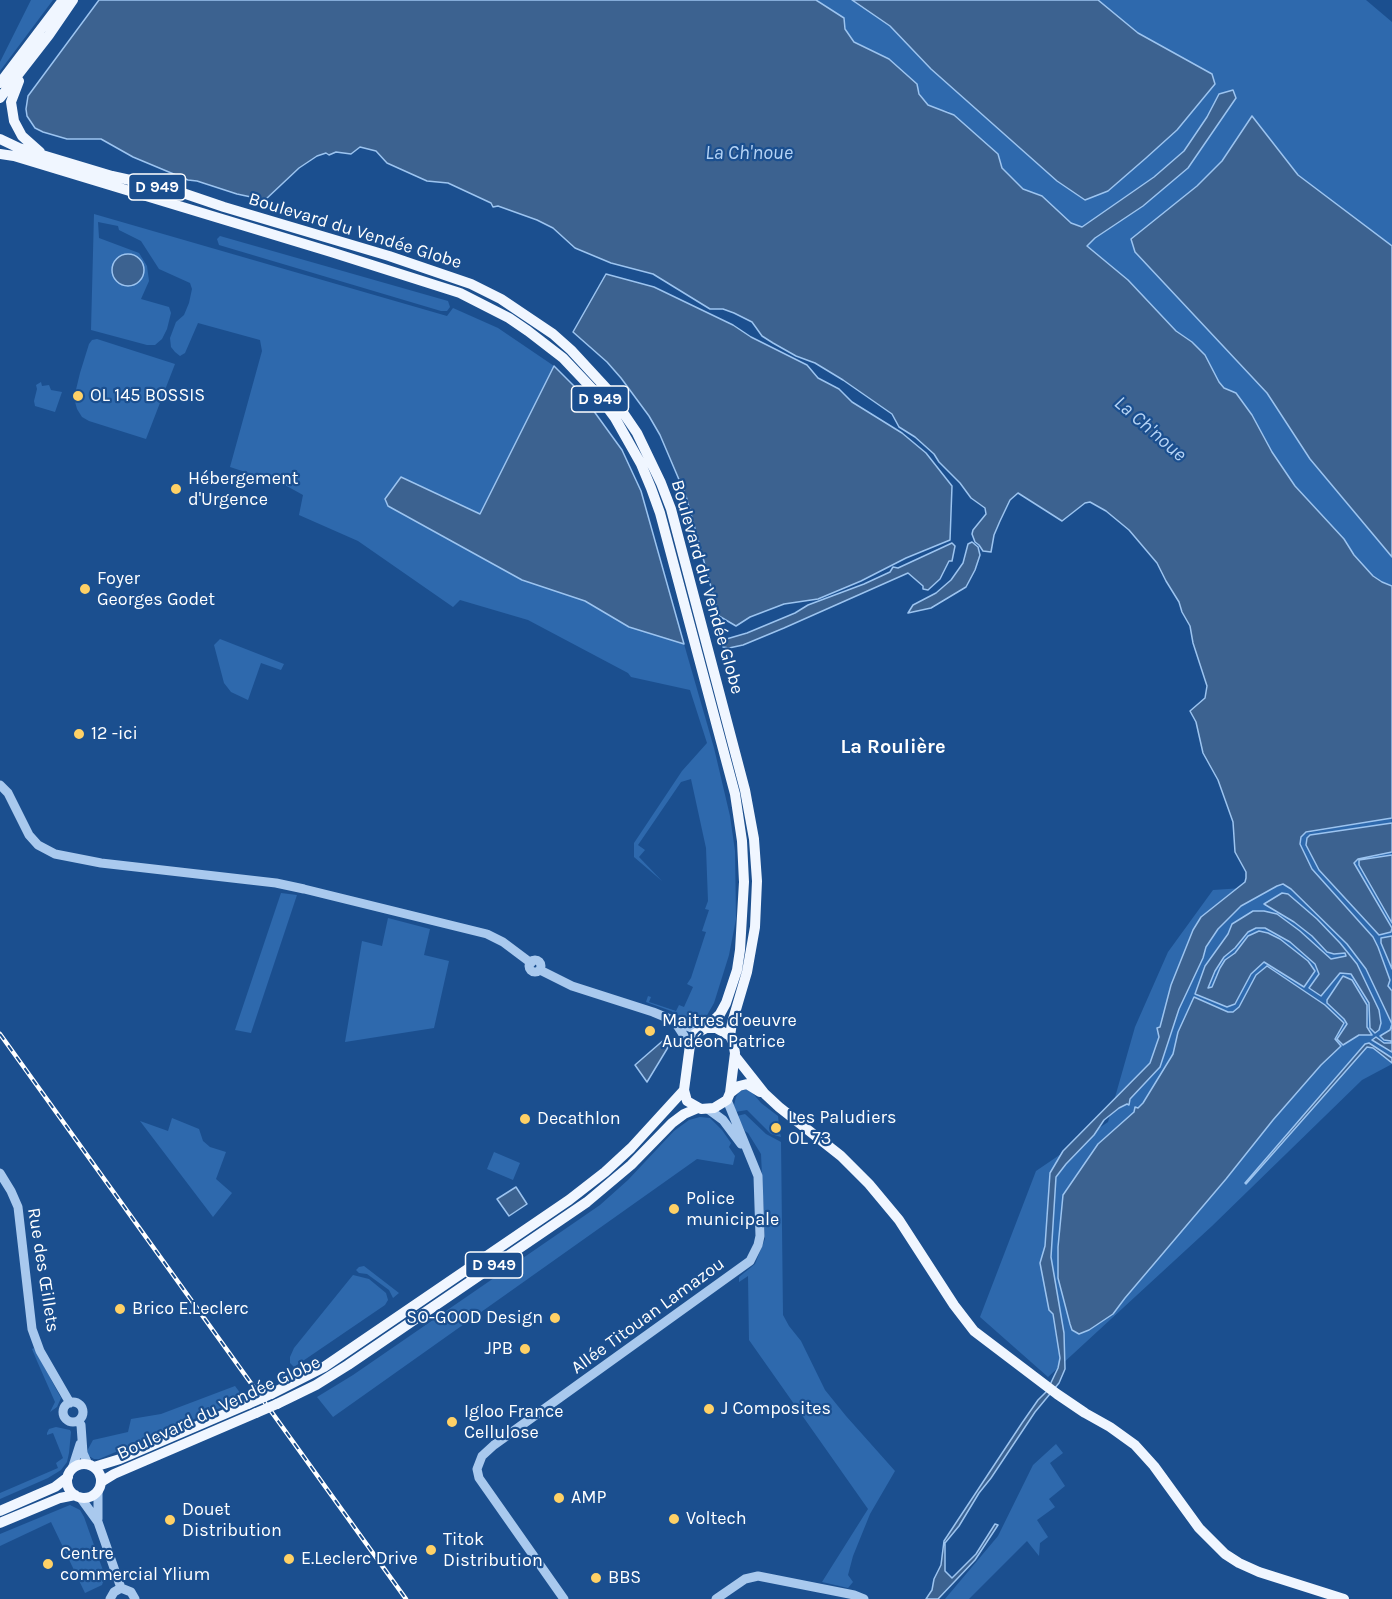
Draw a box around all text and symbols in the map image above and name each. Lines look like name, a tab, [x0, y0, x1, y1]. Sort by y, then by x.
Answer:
water label: La Ch'noue	[705, 141, 793, 165]
road number: D 949	[128, 174, 186, 200]
street label: Boulevard du Vendée Globe	[246, 188, 464, 274]
place label: OL 145 BOSSIS	[90, 385, 205, 407]
road number: D 949	[572, 386, 628, 412]
marker: OL 145 BOSSIS	[71, 389, 85, 403]
water label: La Ch'noue	[1109, 391, 1191, 467]
place label: Hébergement d'Urgence	[188, 468, 299, 510]
street label: Boulevard du Vendée Globe	[666, 477, 748, 697]
marker: Hébergement d'Urgence	[169, 482, 183, 496]
place label: Foyer Georges Godet	[97, 568, 215, 610]
marker: Foyer Georges Godet	[78, 582, 92, 596]
place label: 12 -ici	[91, 723, 138, 745]
marker: 12 -ici	[72, 727, 86, 741]
district label: La Roulière	[840, 735, 946, 759]
place label: Maitres d'oeuvre Audéon Patrice	[662, 1010, 797, 1052]
marker: Maitres d'oeuvre Audéon Patrice	[643, 1024, 657, 1038]
place label: Les Paludiers OL 73	[788, 1107, 896, 1150]
place label: Decathlon	[537, 1108, 621, 1130]
marker: Decathlon	[518, 1112, 532, 1126]
marker: Les Paludiers OL 73	[769, 1121, 783, 1135]
place label: Police municipale	[686, 1188, 779, 1230]
marker: Police municipale	[667, 1202, 681, 1216]
street label: Rue des Œillets	[22, 1206, 64, 1334]
road number: D 949	[466, 1252, 522, 1278]
street label: Allée Titouan Lamazou	[567, 1253, 729, 1379]
place label: Brico E.Leclerc	[132, 1298, 249, 1320]
marker: Brico E.Leclerc	[113, 1302, 127, 1316]
place label: SO-GOOD Design	[406, 1307, 543, 1329]
marker: SO-GOOD Design	[548, 1311, 562, 1325]
place label: JPB	[485, 1338, 513, 1360]
marker: JPB	[518, 1342, 532, 1356]
street label: Boulevard du Vendée Globe	[114, 1351, 324, 1465]
place label: J Composites	[721, 1398, 831, 1420]
place label: Igloo France Cellulose	[464, 1401, 563, 1444]
marker: J Composites	[702, 1402, 716, 1416]
marker: Igloo France Cellulose	[445, 1415, 459, 1429]
place label: AMP	[571, 1487, 607, 1509]
marker: AMP	[552, 1491, 566, 1505]
place label: Douet Distribution	[182, 1499, 282, 1541]
place label: Voltech	[686, 1508, 747, 1530]
marker: Voltech	[667, 1512, 681, 1526]
marker: Douet Distribution	[163, 1513, 177, 1527]
place label: Titok Distribution	[443, 1529, 543, 1572]
place label: Centre commercial Ylium	[60, 1543, 210, 1586]
marker: Titok Distribution	[424, 1543, 438, 1557]
place label: E.Leclerc Drive	[301, 1548, 418, 1570]
marker: E.Leclerc Drive	[282, 1552, 296, 1566]
marker: Centre commercial Ylium	[41, 1557, 55, 1571]
place label: BBS	[608, 1567, 641, 1589]
marker: BBS	[589, 1571, 603, 1585]

